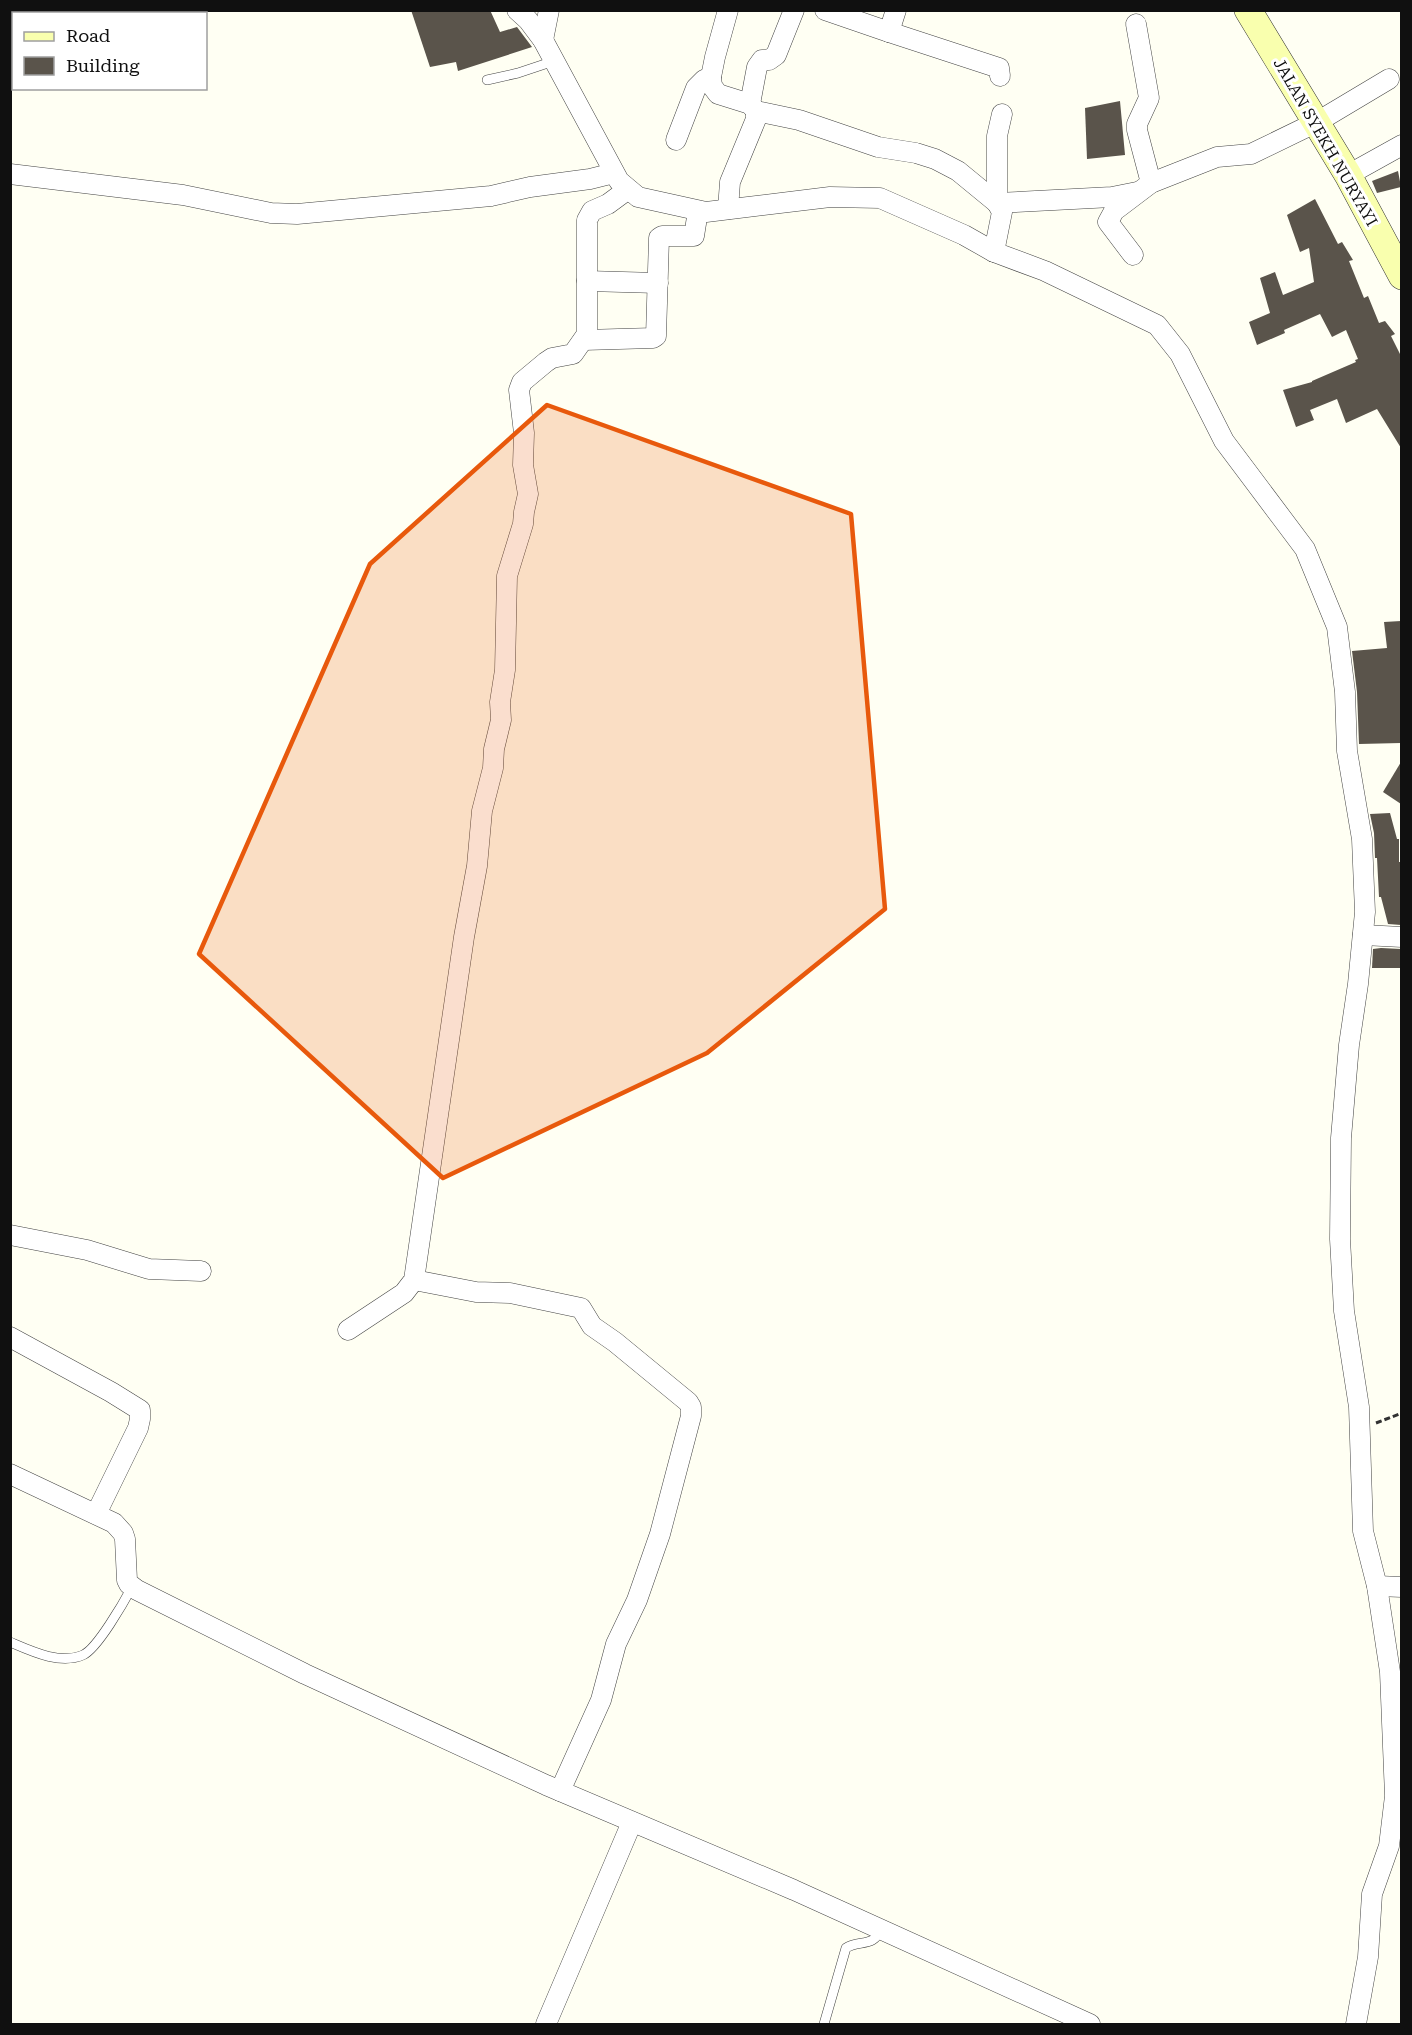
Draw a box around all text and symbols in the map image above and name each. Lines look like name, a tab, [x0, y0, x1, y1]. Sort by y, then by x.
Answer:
legend	[12, 12, 207, 90]
text: Road	[66, 25, 111, 46]
text: Building	[66, 55, 140, 76]
street label: JALAN SYEKH NURYAYI	[1270, 55, 1382, 230]

